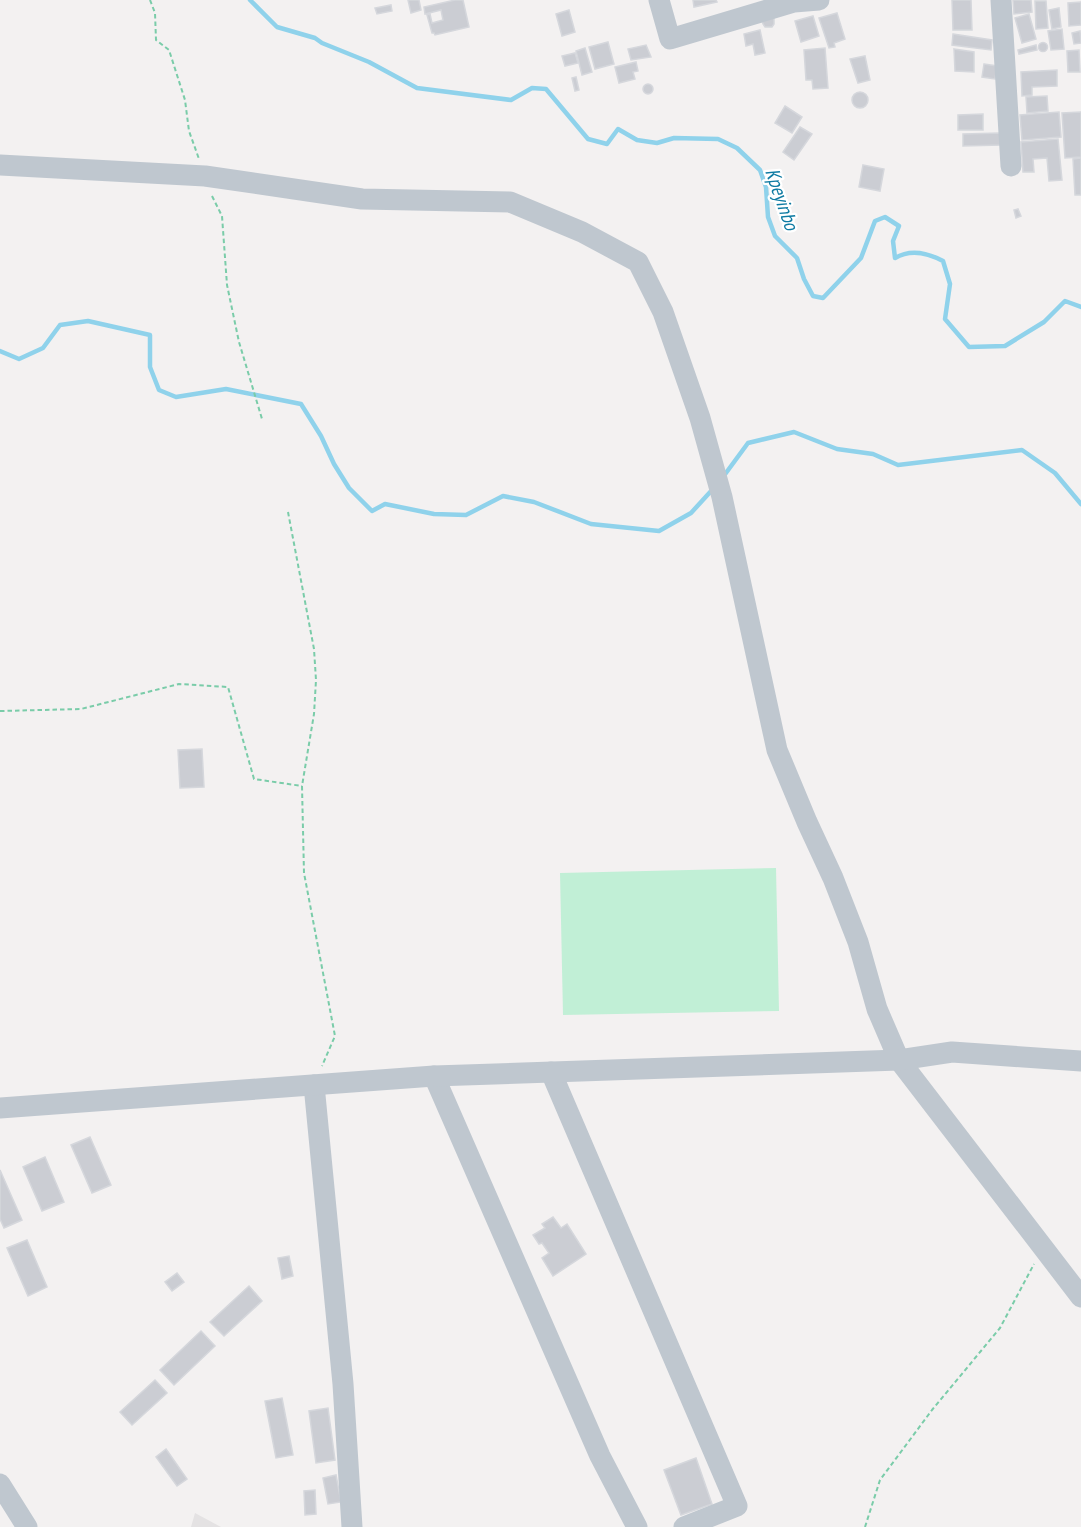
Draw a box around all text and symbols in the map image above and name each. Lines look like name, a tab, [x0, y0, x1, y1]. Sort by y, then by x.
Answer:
water label: Kpeyinbo	[759, 164, 805, 235]

